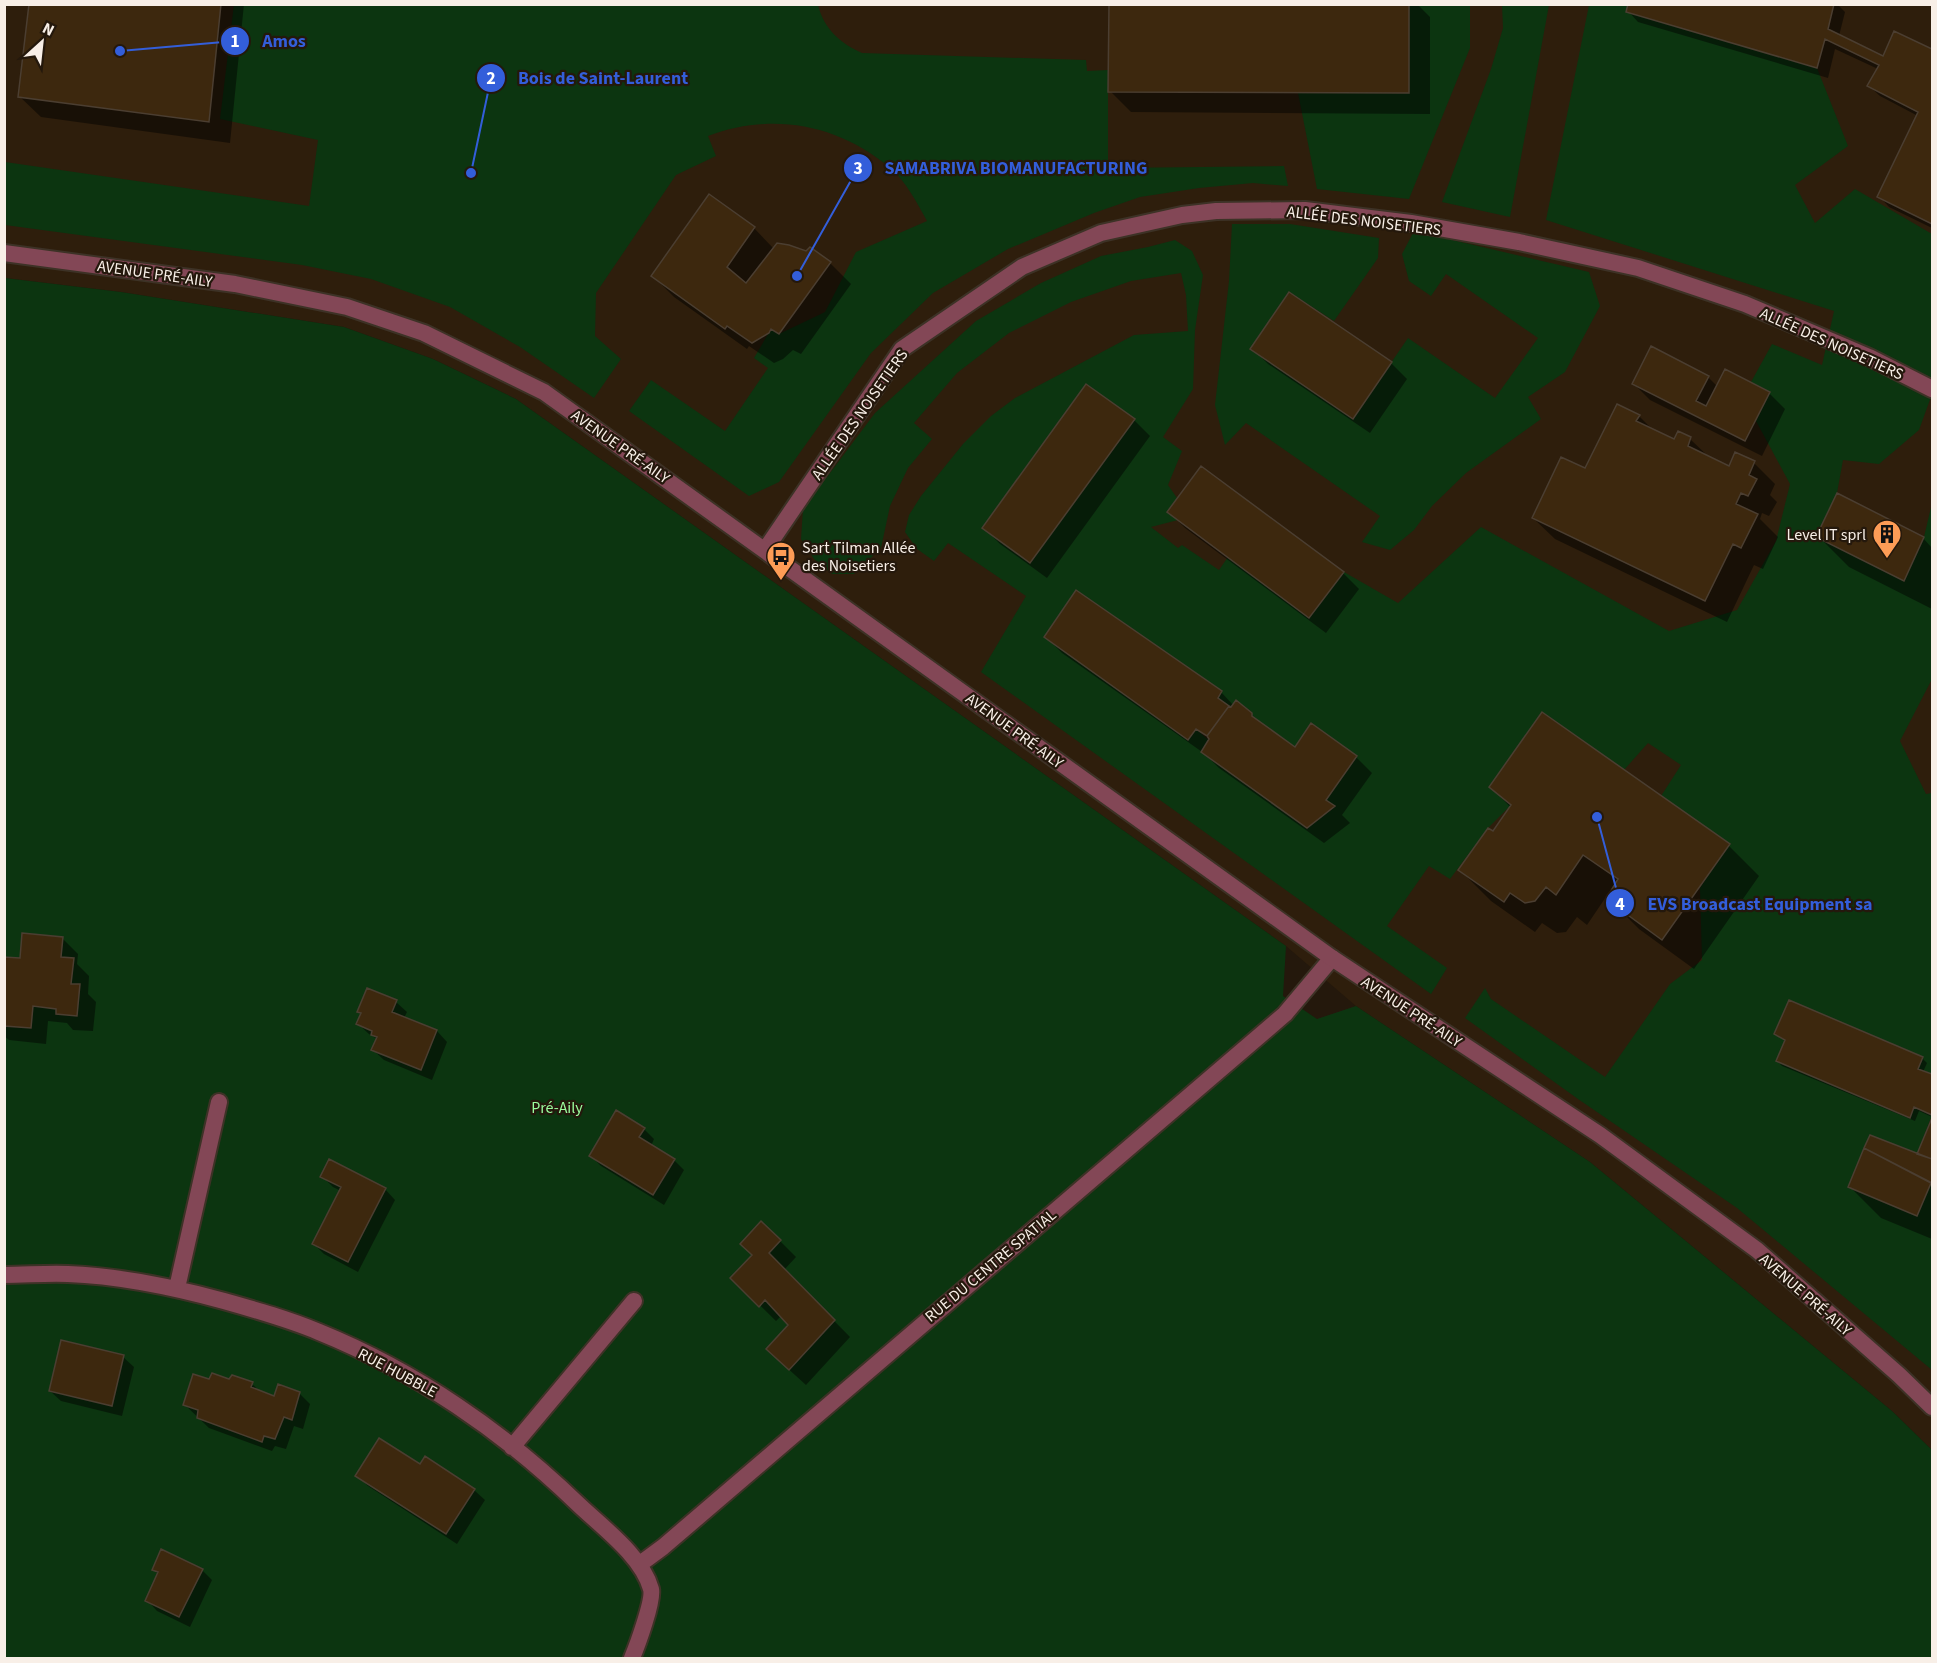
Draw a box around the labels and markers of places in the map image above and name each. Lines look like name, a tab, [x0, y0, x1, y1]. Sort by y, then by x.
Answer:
callout: Amos	[220, 23, 318, 59]
callout: Bois de Saint-Laurent	[476, 60, 700, 96]
callout: SAMABRIVA BIOMANUFACTURING	[843, 150, 1160, 186]
building icon: Level IT sprl	[1871, 518, 1903, 560]
place label: Level IT sprl	[1787, 524, 1866, 546]
place label: Sart Tilman Allée des Noisetiers	[802, 537, 915, 577]
bus stop icon: Sart Tilman Allée des Noisetiers	[765, 540, 797, 582]
callout: EVS Broadcast Equipment sa	[1605, 885, 1884, 921]

